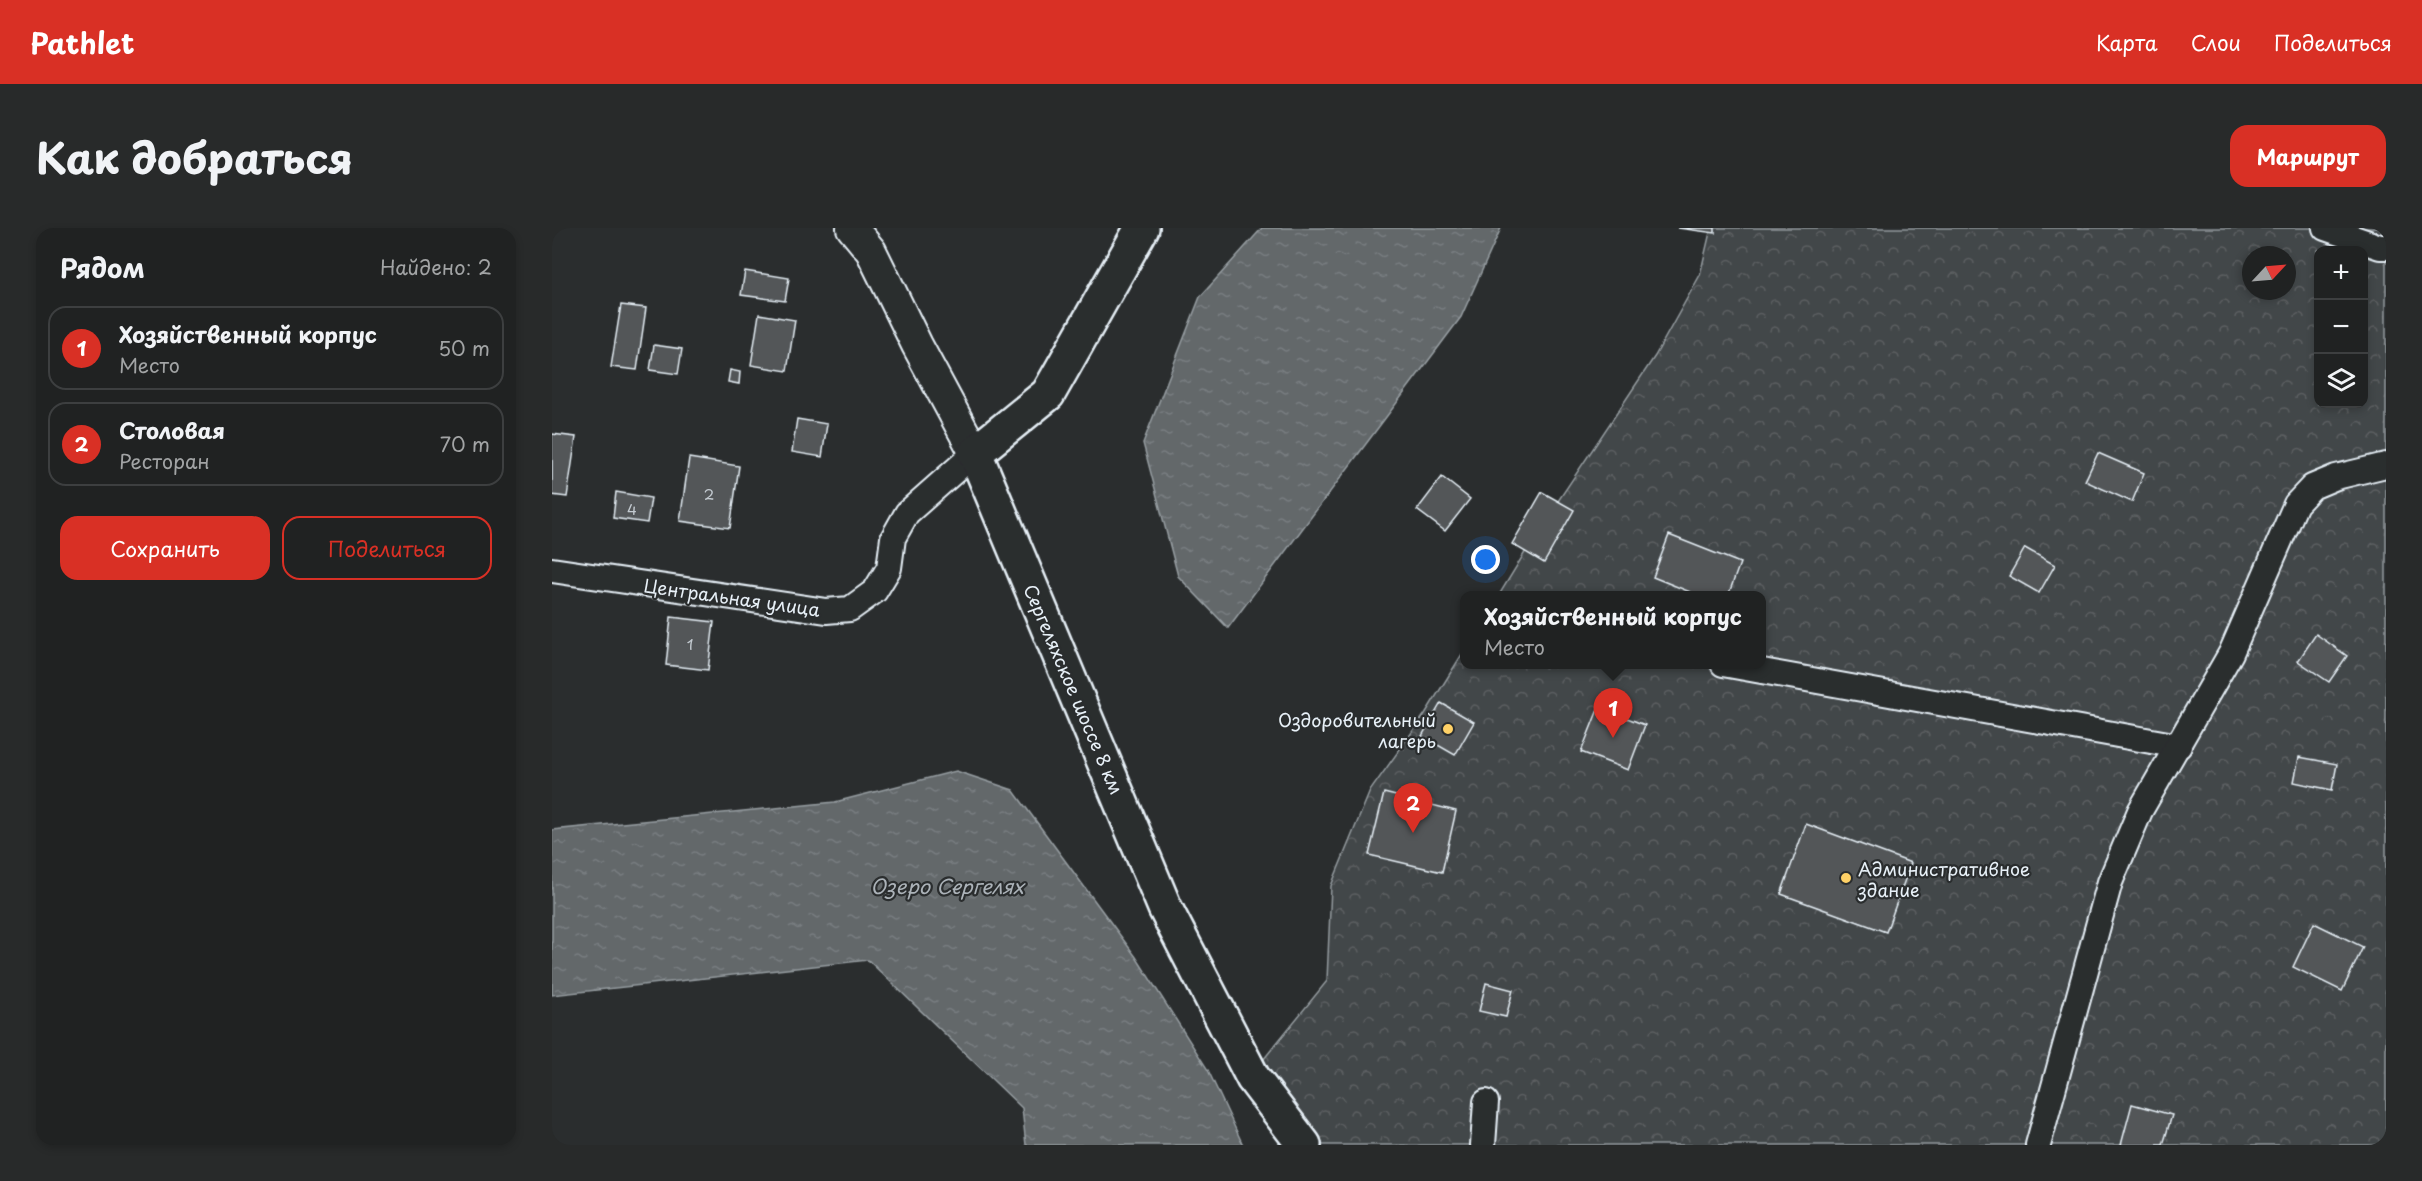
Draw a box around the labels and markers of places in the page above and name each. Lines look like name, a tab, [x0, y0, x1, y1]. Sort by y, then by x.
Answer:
pin: 1	[1594, 688, 1632, 738]
place label: Оздоровительный лагерь	[1278, 706, 1436, 754]
marker: Оздоровительный лагерь	[1441, 722, 1455, 736]
pin: 2	[1394, 784, 1432, 833]
place label: Административное здание	[1857, 855, 2030, 903]
marker: Административное здание	[1839, 871, 1853, 885]

